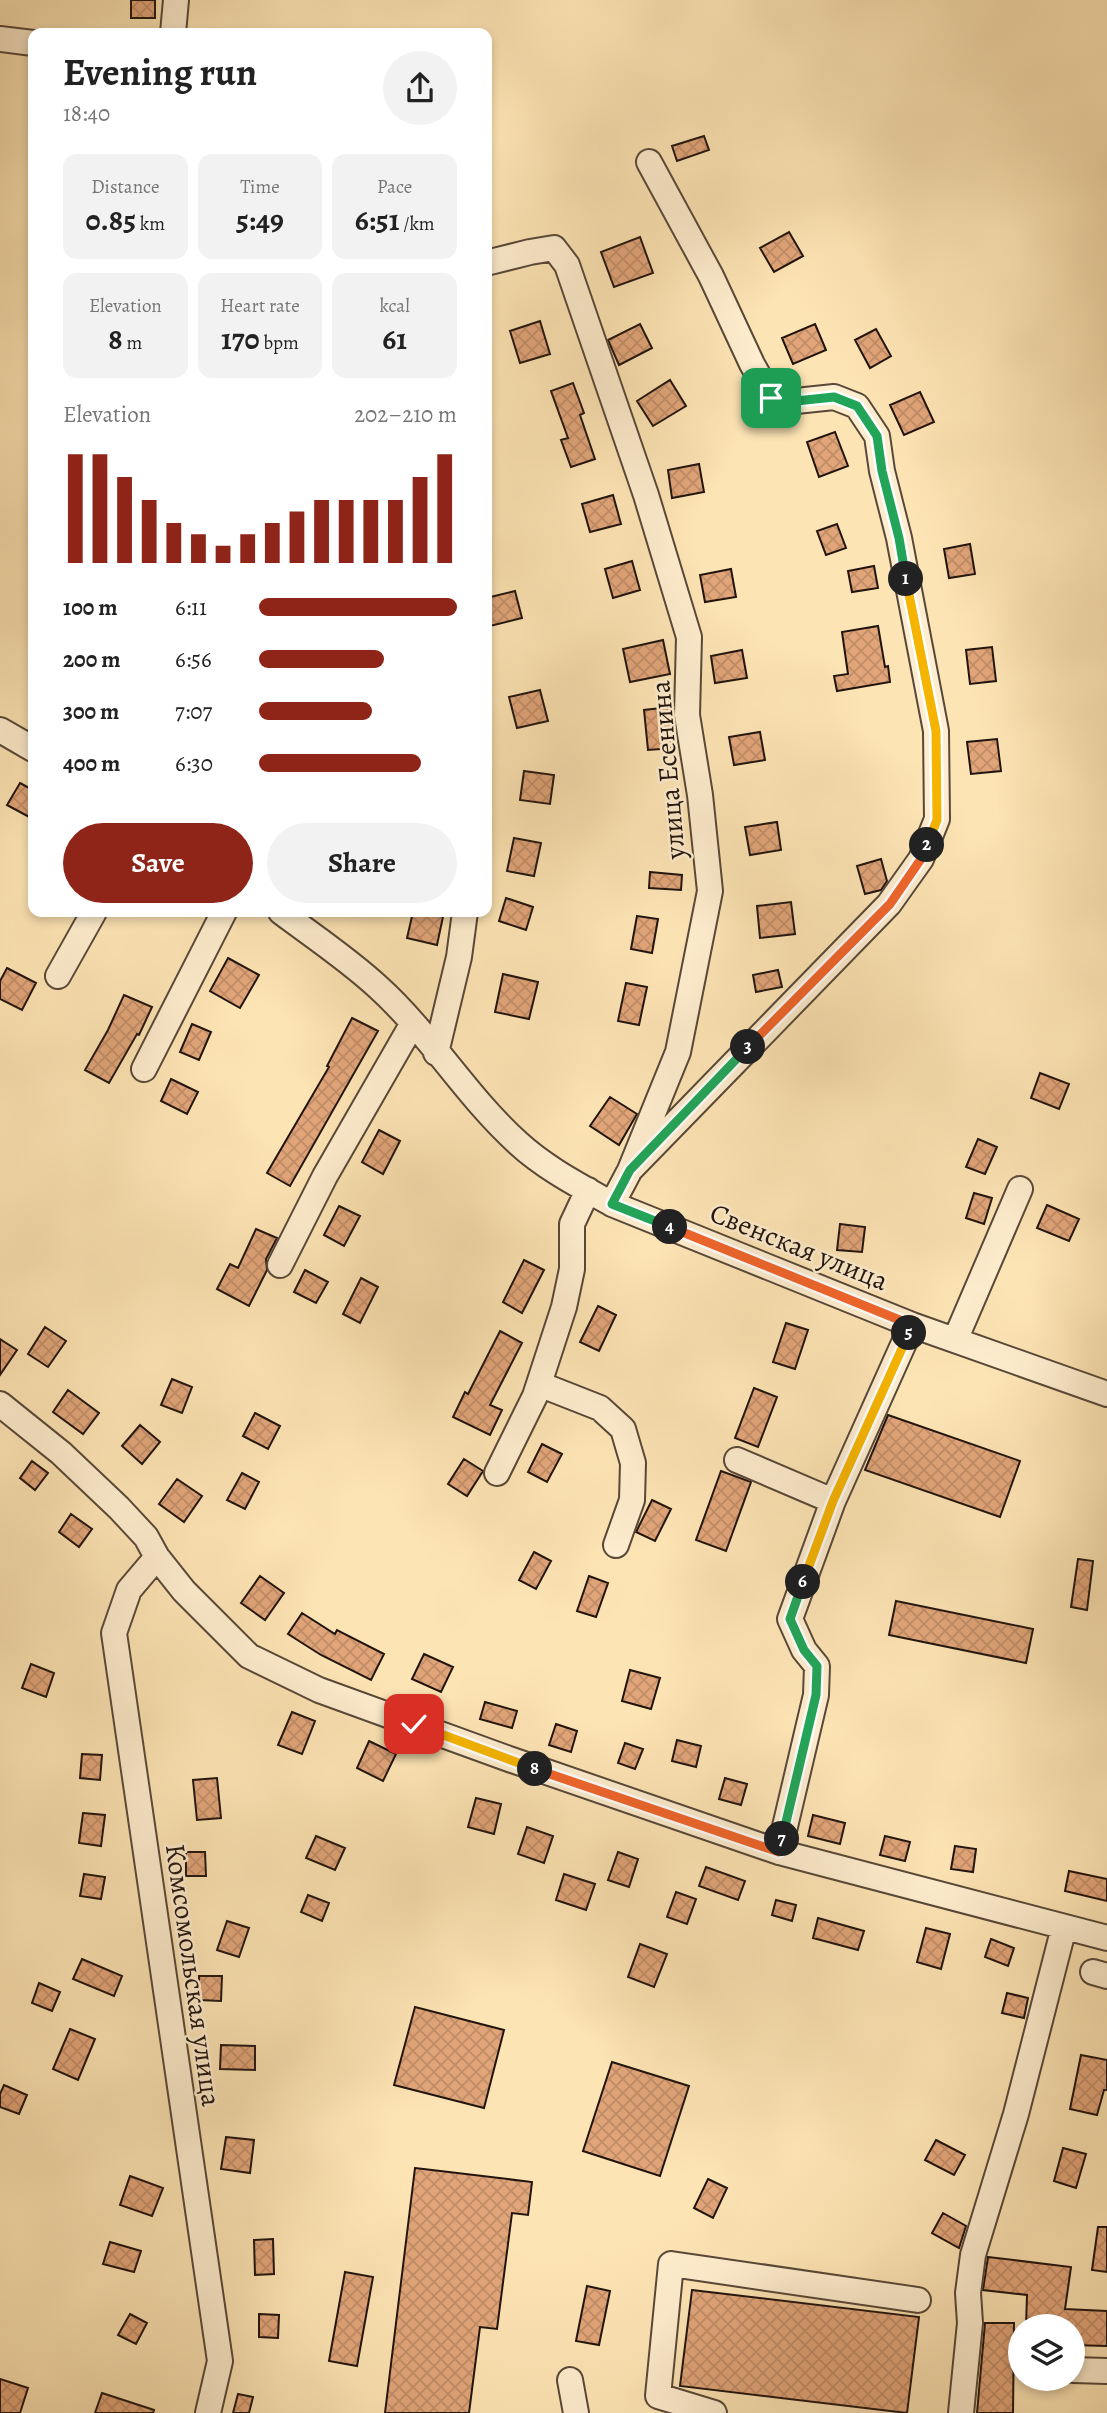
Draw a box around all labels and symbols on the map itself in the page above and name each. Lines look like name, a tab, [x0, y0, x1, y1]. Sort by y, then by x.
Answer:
pin	[741, 368, 801, 428]
pin: 1	[888, 562, 923, 596]
street label: улица Есенина	[641, 679, 695, 862]
pin: 2	[909, 828, 944, 862]
pin: 3	[730, 1030, 766, 1064]
street label: Свенская улица	[704, 1194, 894, 1300]
pin: 4	[652, 1210, 688, 1244]
pin: 5	[892, 1316, 926, 1350]
pin: 6	[786, 1564, 820, 1600]
pin	[384, 1694, 444, 1754]
pin: 8	[518, 1752, 552, 1786]
pin: 7	[764, 1822, 800, 1856]
street label: Комсомольская улица	[156, 1841, 230, 2109]

